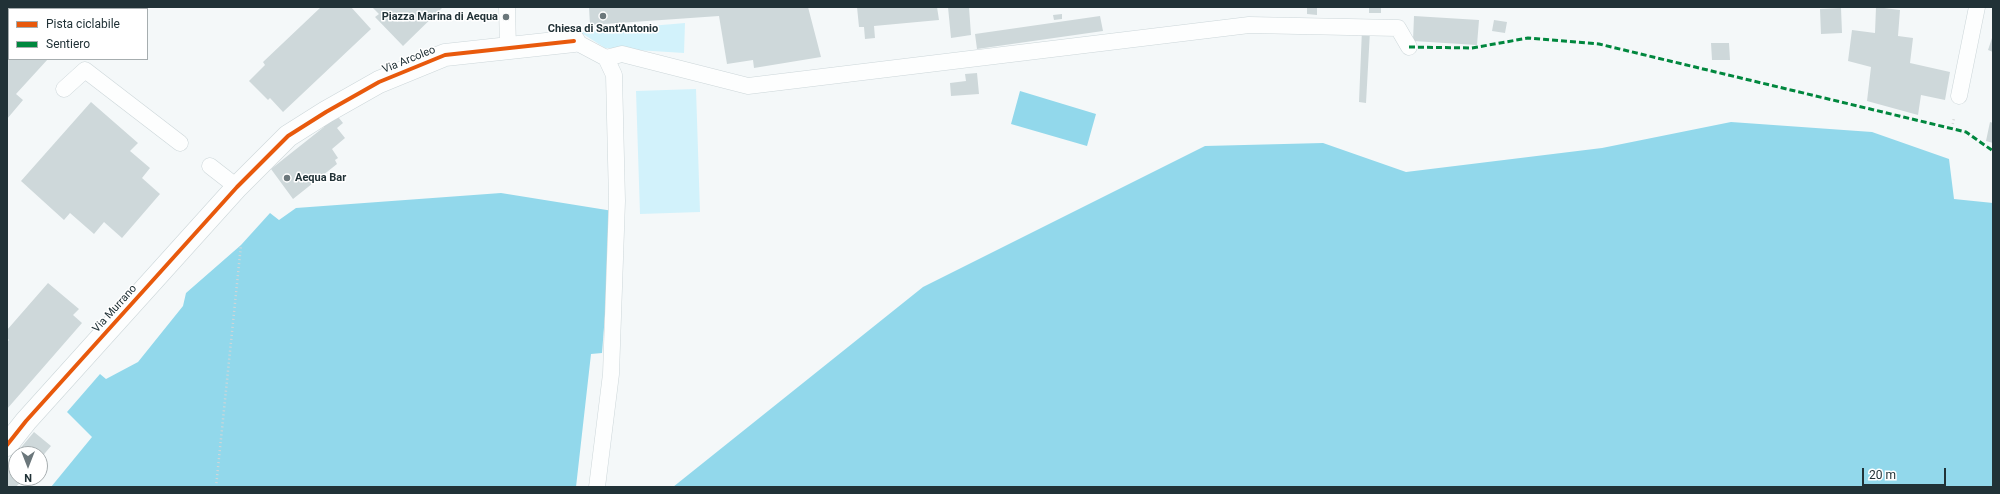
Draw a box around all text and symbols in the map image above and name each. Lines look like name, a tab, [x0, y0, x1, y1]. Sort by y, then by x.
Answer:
legend	[8, 8, 148, 60]
place label: Piazza Marina di Aequa	[382, 10, 498, 24]
marker: Chiesa di Sant'Antonio	[598, 11, 608, 21]
marker: Piazza Marina di Aequa	[501, 12, 511, 22]
text: Pista ciclabile	[46, 17, 120, 31]
place label: Chiesa di Sant'Antonio	[548, 22, 658, 36]
text: Sentiero	[46, 37, 90, 51]
street label: Via Arcoleo	[381, 43, 437, 77]
place label: Aequa Bar	[295, 171, 346, 185]
marker: Aequa Bar	[282, 173, 292, 183]
street label: Via Murrano	[90, 282, 140, 336]
north arrow	[8, 446, 48, 486]
scale bar	[1864, 460, 1948, 486]
text: 20 m	[1869, 468, 1896, 482]
text: N	[24, 471, 32, 484]

